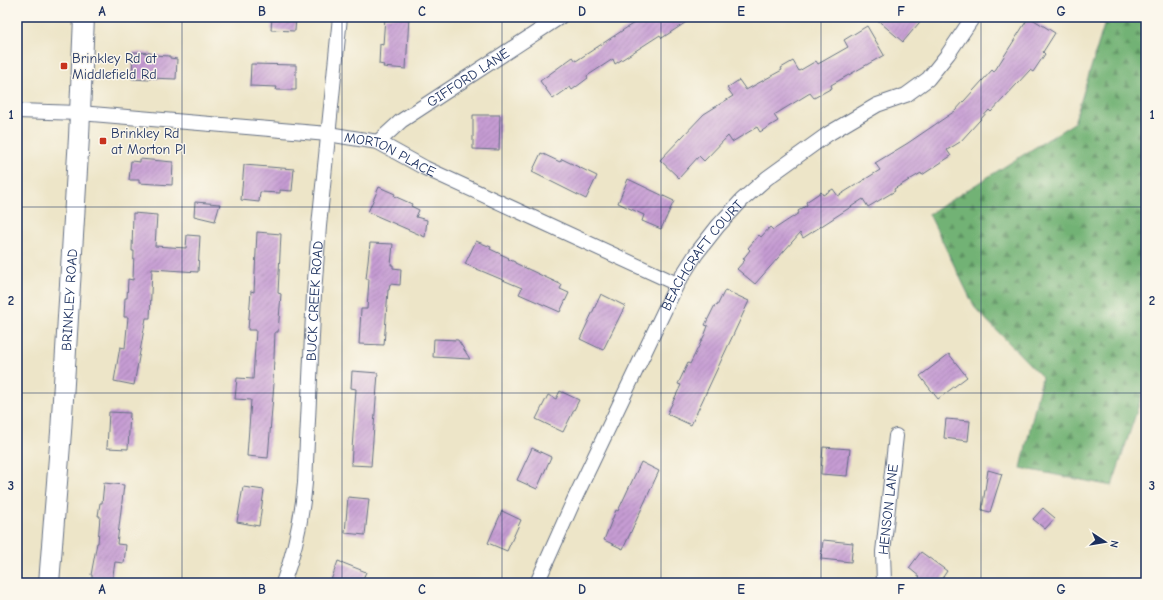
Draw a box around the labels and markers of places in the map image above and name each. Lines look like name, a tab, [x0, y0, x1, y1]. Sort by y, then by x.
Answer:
place label: Brinkley Rd at Middlefield Rd	[72, 50, 157, 83]
marker: Brinkley Rd at Middlefield Rd	[59, 61, 69, 71]
place label: Brinkley Rd at Morton Pl	[111, 125, 186, 158]
marker: Brinkley Rd at Morton Pl	[98, 136, 108, 146]

